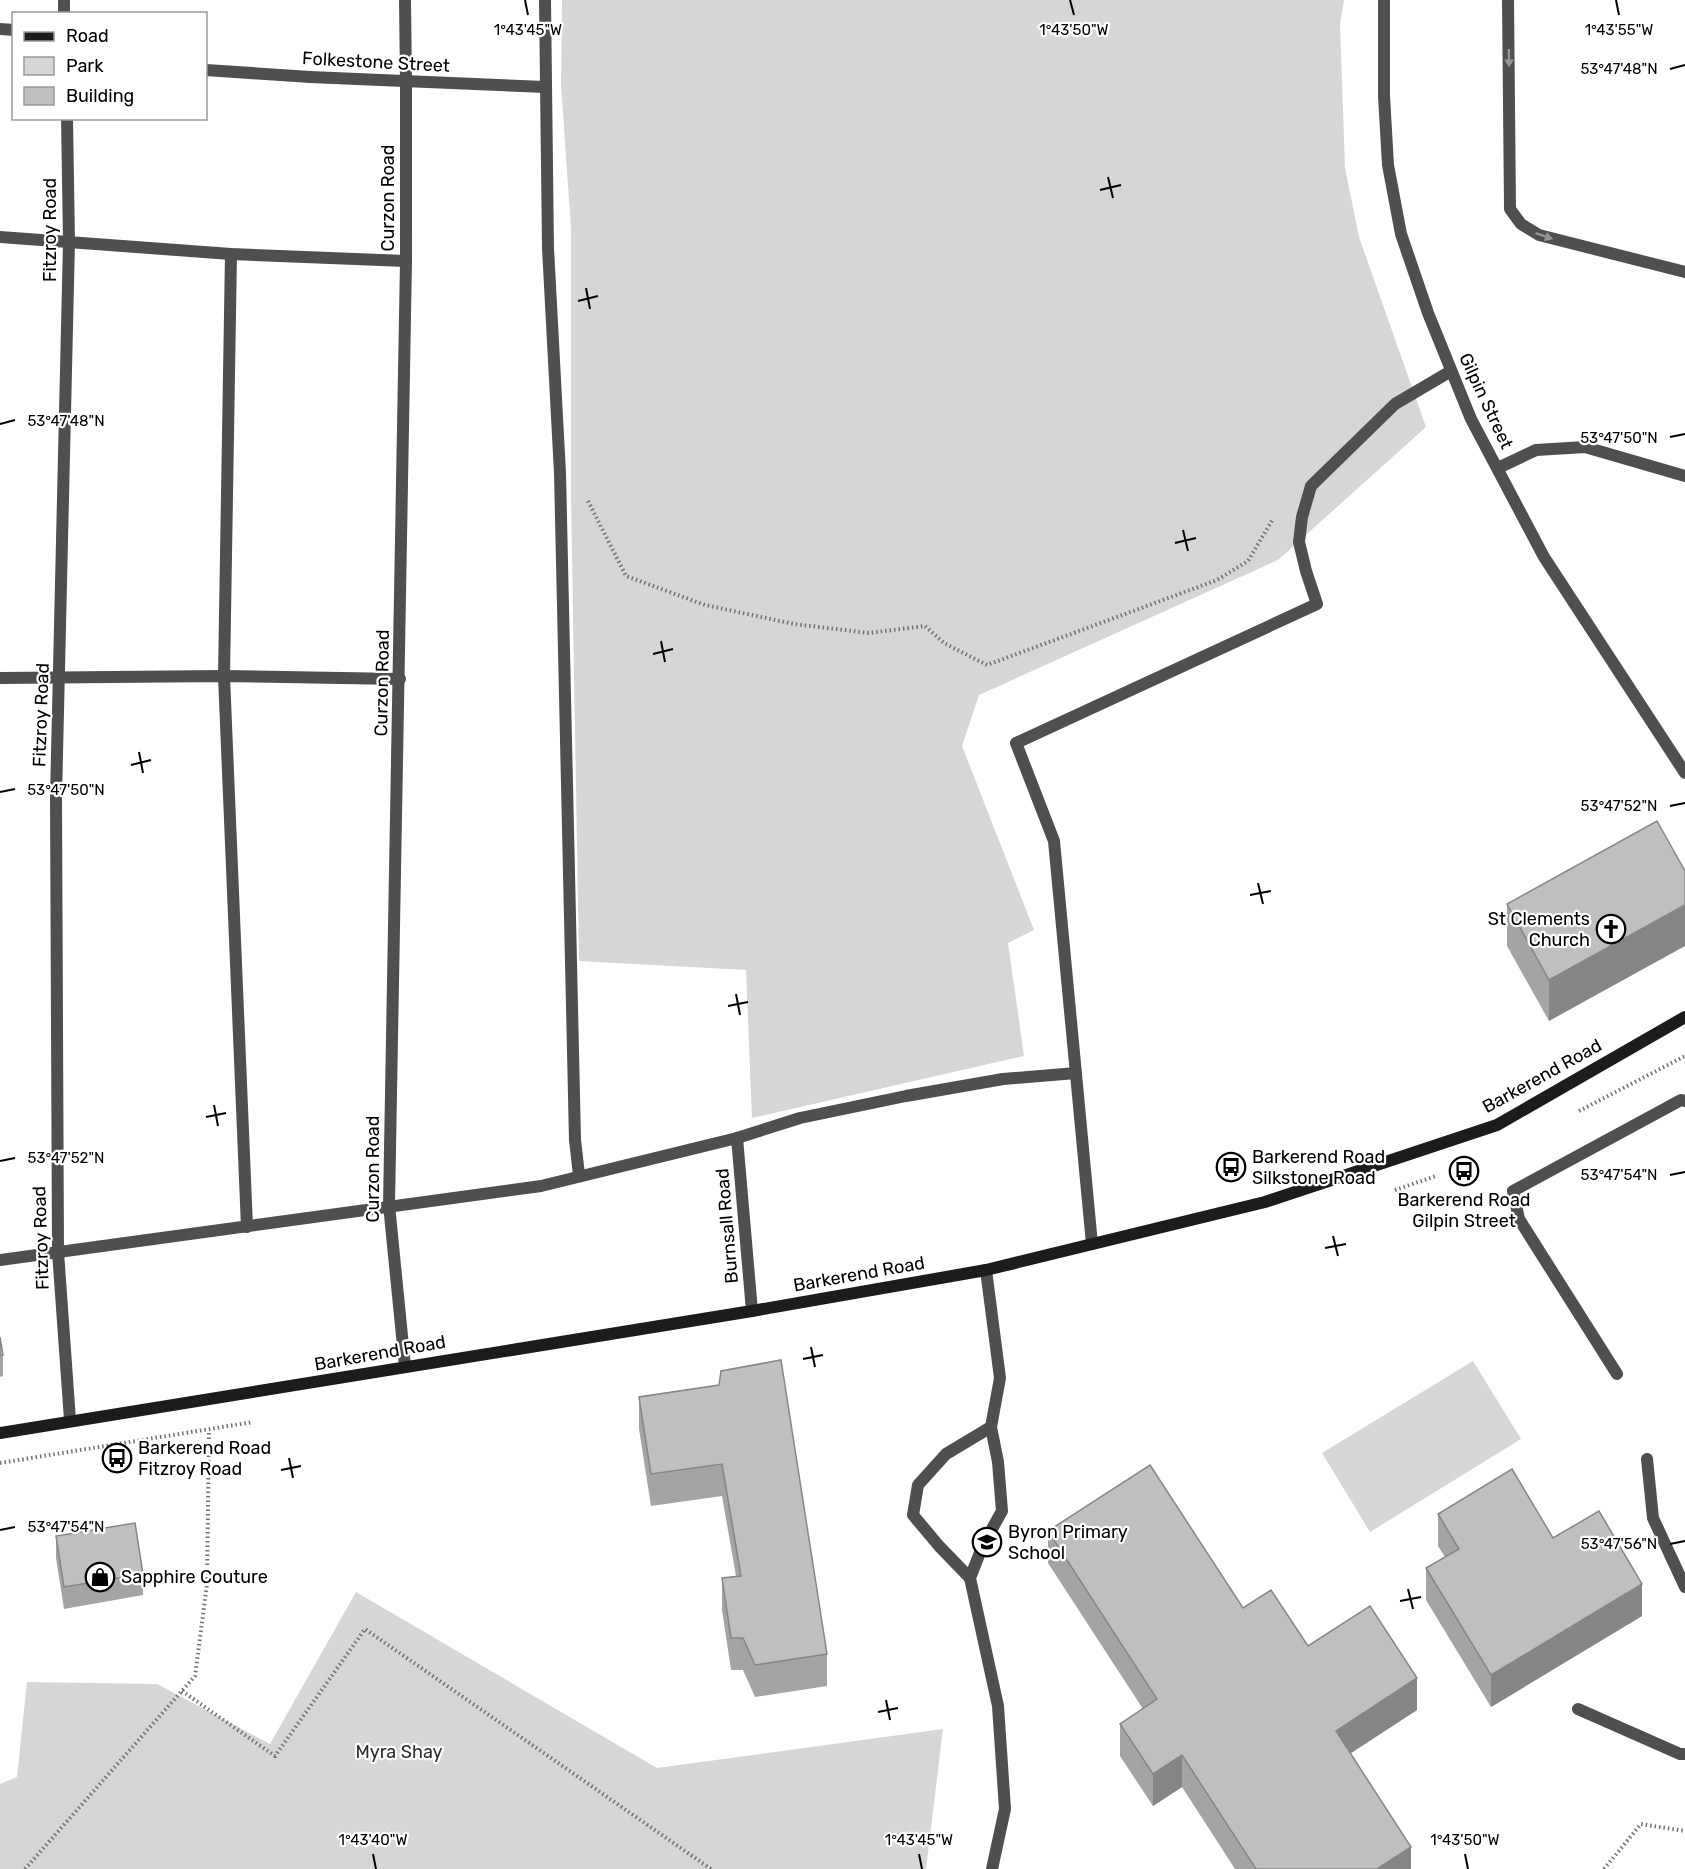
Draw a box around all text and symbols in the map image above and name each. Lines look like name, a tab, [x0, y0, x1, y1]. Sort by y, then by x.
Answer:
legend	[12, 12, 207, 120]
text: 1°43'45"W	[494, 21, 562, 39]
text: 1°43'50"W	[1039, 21, 1109, 39]
text: 1°43'55"W	[1585, 21, 1653, 39]
text: Road	[66, 25, 109, 47]
street label: Folkestone Street	[302, 47, 450, 77]
one-way arrow	[1504, 49, 1514, 68]
text: Park	[66, 55, 104, 77]
text: 53°47'48"N	[1580, 60, 1658, 78]
text: Building	[66, 85, 134, 107]
street label: Curzon Road	[377, 144, 399, 252]
street label: Fitzroy Road	[39, 178, 61, 282]
one-way arrow	[1535, 231, 1553, 241]
street label: Gilpin Street	[1454, 349, 1518, 453]
text: 53°47'48"N	[27, 412, 105, 430]
text: 53°47'50"N	[1580, 429, 1658, 447]
street label: Curzon Road	[370, 629, 394, 737]
street label: Fitzroy Road	[28, 663, 54, 767]
text: 53°47'50"N	[27, 781, 105, 799]
text: 53°47'52"N	[1581, 797, 1657, 815]
place label: St Clements Church	[1488, 908, 1590, 951]
church icon: St Clements Church	[1595, 913, 1627, 945]
street label: Barkerend Road	[1478, 1034, 1606, 1118]
street label: Curzon Road	[362, 1115, 384, 1223]
place label: Barkerend Road Silkstone Road	[1252, 1146, 1385, 1189]
text: 53°47'52"N	[28, 1149, 104, 1167]
bus stop icon: Barkerend Road Silkstone Road	[1215, 1151, 1247, 1183]
bus stop icon: Barkerend Road Gilpin Street	[1448, 1155, 1480, 1187]
text: 53°47'54"N	[1580, 1166, 1658, 1184]
street label: Burnsall Road	[711, 1167, 743, 1285]
street label: Fitzroy Road	[28, 1186, 54, 1290]
place label: Barkerend Road Gilpin Street	[1397, 1189, 1531, 1232]
street label: Barkerend Road	[792, 1252, 926, 1296]
street label: Barkerend Road	[313, 1331, 447, 1375]
place label: Barkerend Road Fitzroy Road	[138, 1437, 271, 1480]
bus stop icon: Barkerend Road Fitzroy Road	[101, 1442, 133, 1474]
text: 53°47'54"N	[27, 1518, 105, 1536]
place label: Byron Primary School	[1008, 1521, 1128, 1564]
school or university icon: Byron Primary School	[971, 1526, 1003, 1558]
text: 53°47'56"N	[1581, 1535, 1657, 1553]
shop icon: Sapphire Couture	[84, 1561, 116, 1593]
place label: Sapphire Couture	[121, 1566, 268, 1588]
park label: Myra Shay	[355, 1741, 443, 1763]
text: 1°43'40"W	[339, 1831, 407, 1849]
text: 1°43'45"W	[885, 1831, 953, 1849]
text: 1°43'50"W	[1430, 1831, 1500, 1849]

